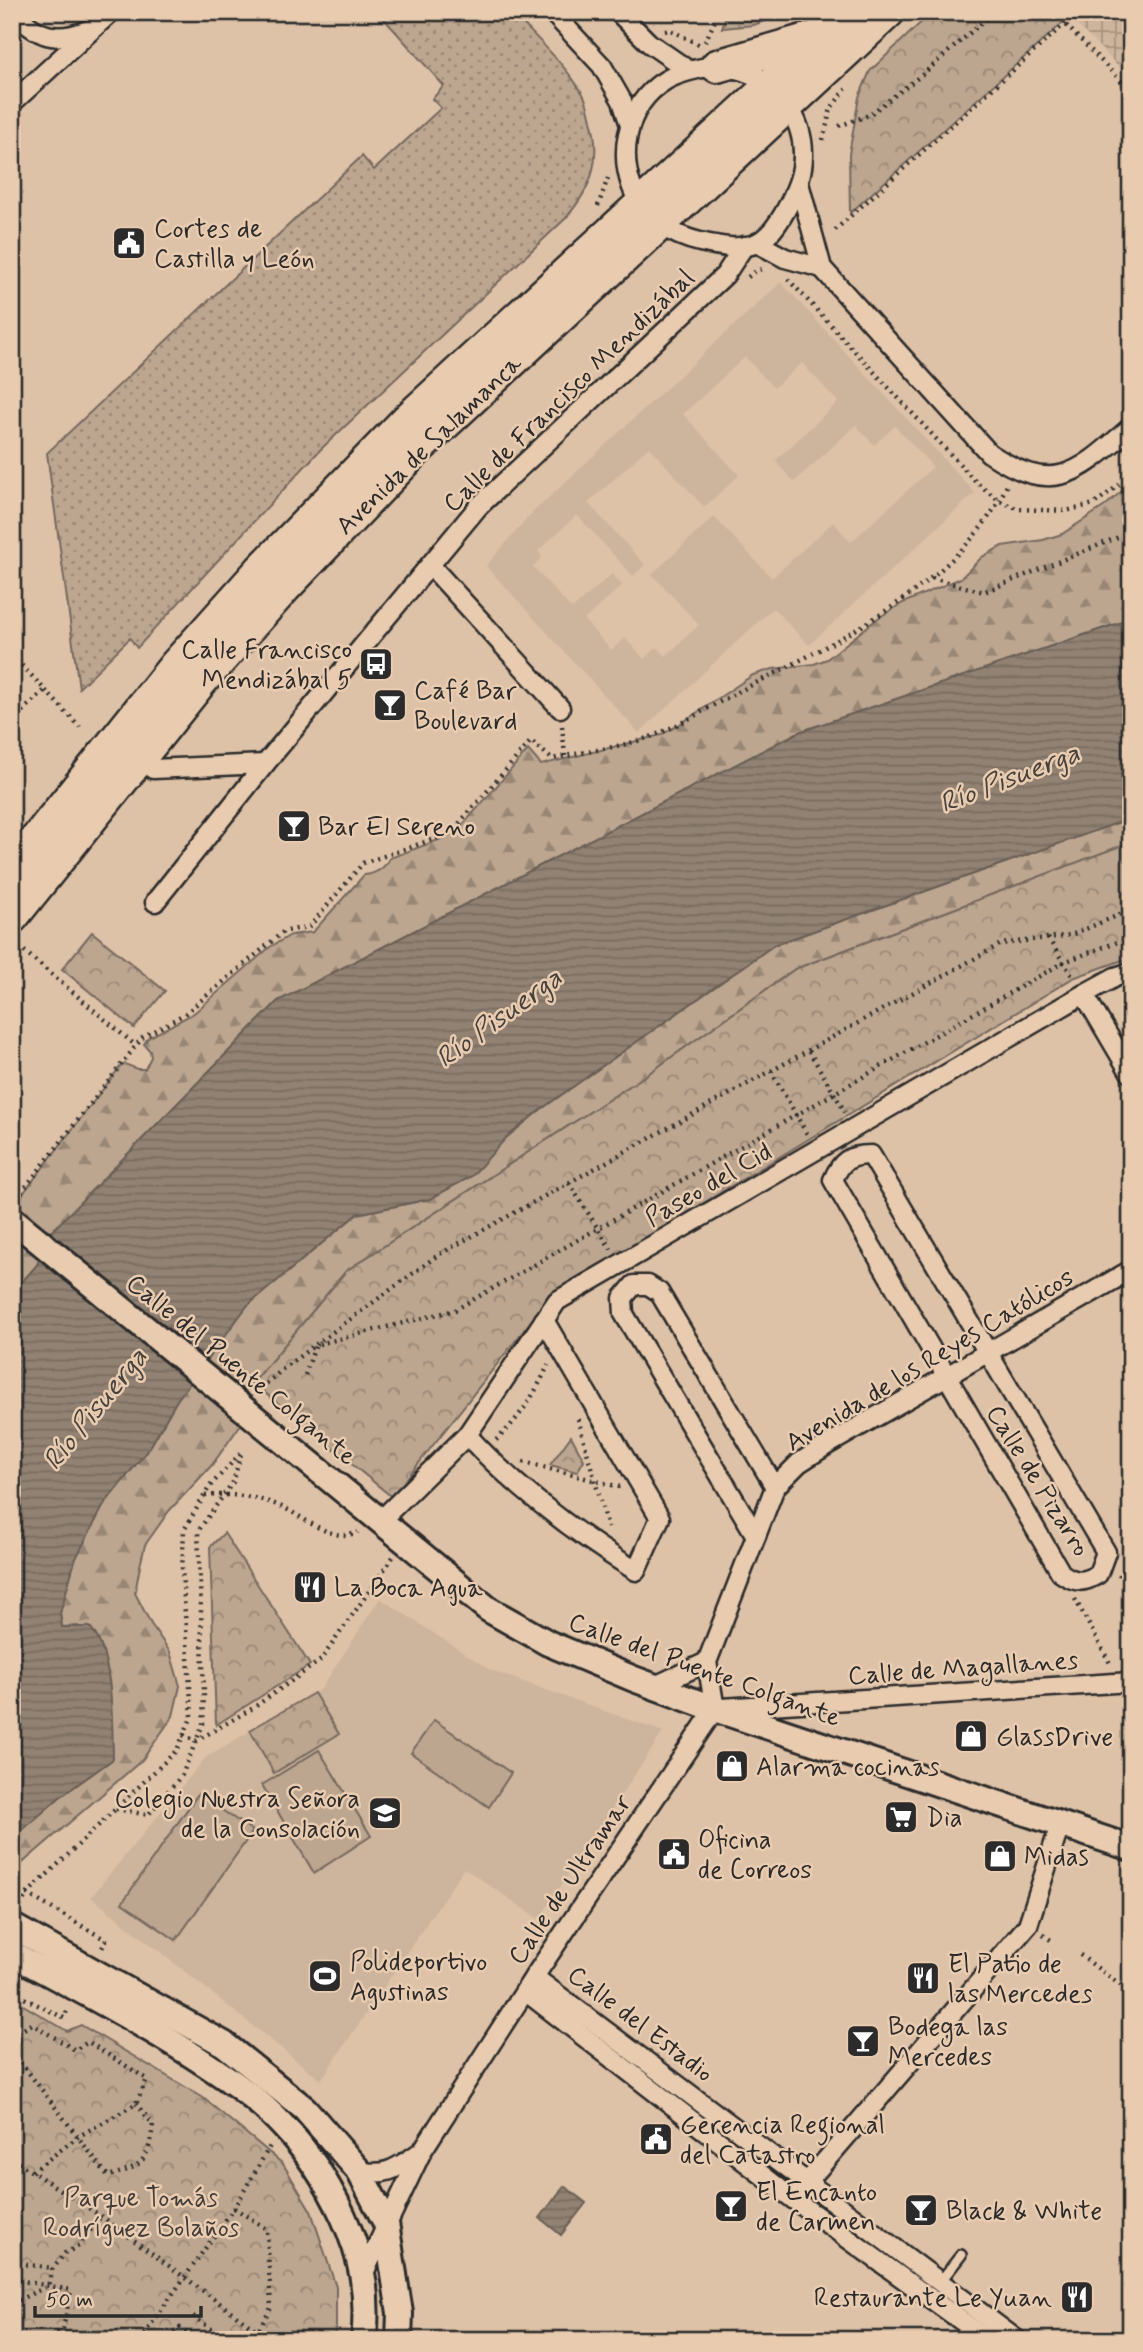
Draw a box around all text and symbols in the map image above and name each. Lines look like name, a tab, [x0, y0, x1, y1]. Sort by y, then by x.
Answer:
place label: Cortes de Castilla y León	[154, 213, 315, 277]
public building icon: Cortes de Castilla y León	[110, 224, 148, 262]
street label: Calle de Francisco Mendizábal	[436, 262, 702, 521]
street label: Avenida de Salamanca	[329, 347, 530, 543]
place label: Calle Francisco Mendizábal 5	[181, 634, 352, 698]
bus stop icon: Calle Francisco Mendizábal 5	[357, 645, 395, 683]
place label: Café Bar Boulevard	[414, 675, 517, 739]
bar icon: Café Bar Boulevard	[371, 686, 409, 724]
water label: Río Pisuerga	[934, 736, 1086, 823]
bar icon: Bar El Sereno	[275, 807, 313, 845]
place label: Bar El Sereno	[318, 811, 475, 845]
water label: Río Pisuerga	[429, 961, 570, 1077]
street label: Paseo del Cid	[639, 1136, 779, 1236]
street label: Avenida de los Reyes Católicos	[780, 1261, 1080, 1460]
street label: Calle del Puente Colgante	[117, 1267, 363, 1476]
water label: Río Pisuerga	[35, 1340, 157, 1478]
street label: Calle de Pizarro	[977, 1399, 1097, 1563]
restaurant icon: La Boca Agua	[291, 1568, 329, 1606]
place label: La Boca Agua	[334, 1572, 483, 1606]
street label: Calle del Puente Colgante	[563, 1606, 845, 1739]
street label: Calle de Magallanes	[847, 1644, 1080, 1696]
shop icon: GlassDrive	[952, 1717, 990, 1755]
place label: GlassDrive	[996, 1721, 1113, 1755]
shop icon: Alarma cocinas	[713, 1747, 751, 1785]
place label: Alarma cocinas	[756, 1751, 939, 1785]
place label: Colegio Nuestra Señora de la Consolación	[115, 1783, 360, 1847]
street label: Calle de Ultramar	[501, 1788, 640, 1972]
school or university icon: Colegio Nuestra Señora de la Consolación	[366, 1794, 404, 1832]
supermarket icon: Dia	[882, 1798, 920, 1836]
place label: Dia	[926, 1802, 963, 1836]
place label: Oficina de Correos	[698, 1824, 812, 1888]
public building icon: Oficina de Correos	[655, 1835, 693, 1873]
shop icon: Midas	[981, 1837, 1019, 1875]
place label: Midas	[1024, 1841, 1089, 1875]
place label: Polideportivo Agustinas	[350, 1946, 487, 2010]
place label: El Patio de las Mercedes	[948, 1948, 1092, 2012]
sports icon: Polideportivo Agustinas	[306, 1957, 344, 1995]
street label: Calle del Estadio	[560, 1959, 720, 2091]
restaurant icon: El Patio de las Mercedes	[904, 1959, 942, 1997]
place label: Bodega las Mercedes	[888, 2011, 1008, 2075]
bar icon: Bodega las Mercedes	[844, 2022, 882, 2060]
place label: Gerencia Regional del Catastro	[680, 2109, 885, 2173]
public building icon: Gerencia Regional del Catastro	[637, 2120, 675, 2158]
place label: El Encanto de Carmen	[756, 2176, 877, 2240]
park label: Parque Tomás Rodríguez Bolaños	[43, 2182, 239, 2246]
bar icon: El Encanto de Carmen	[712, 2187, 750, 2225]
bar icon: Black & White	[902, 2191, 940, 2229]
place label: Black & White	[946, 2195, 1102, 2229]
scale bar	[35, 2275, 201, 2319]
restaurant icon: Restaurante Le Yuan	[1058, 2278, 1096, 2316]
place label: Restaurante Le Yuan	[814, 2282, 1052, 2316]
text: 50 m	[46, 2286, 93, 2314]

